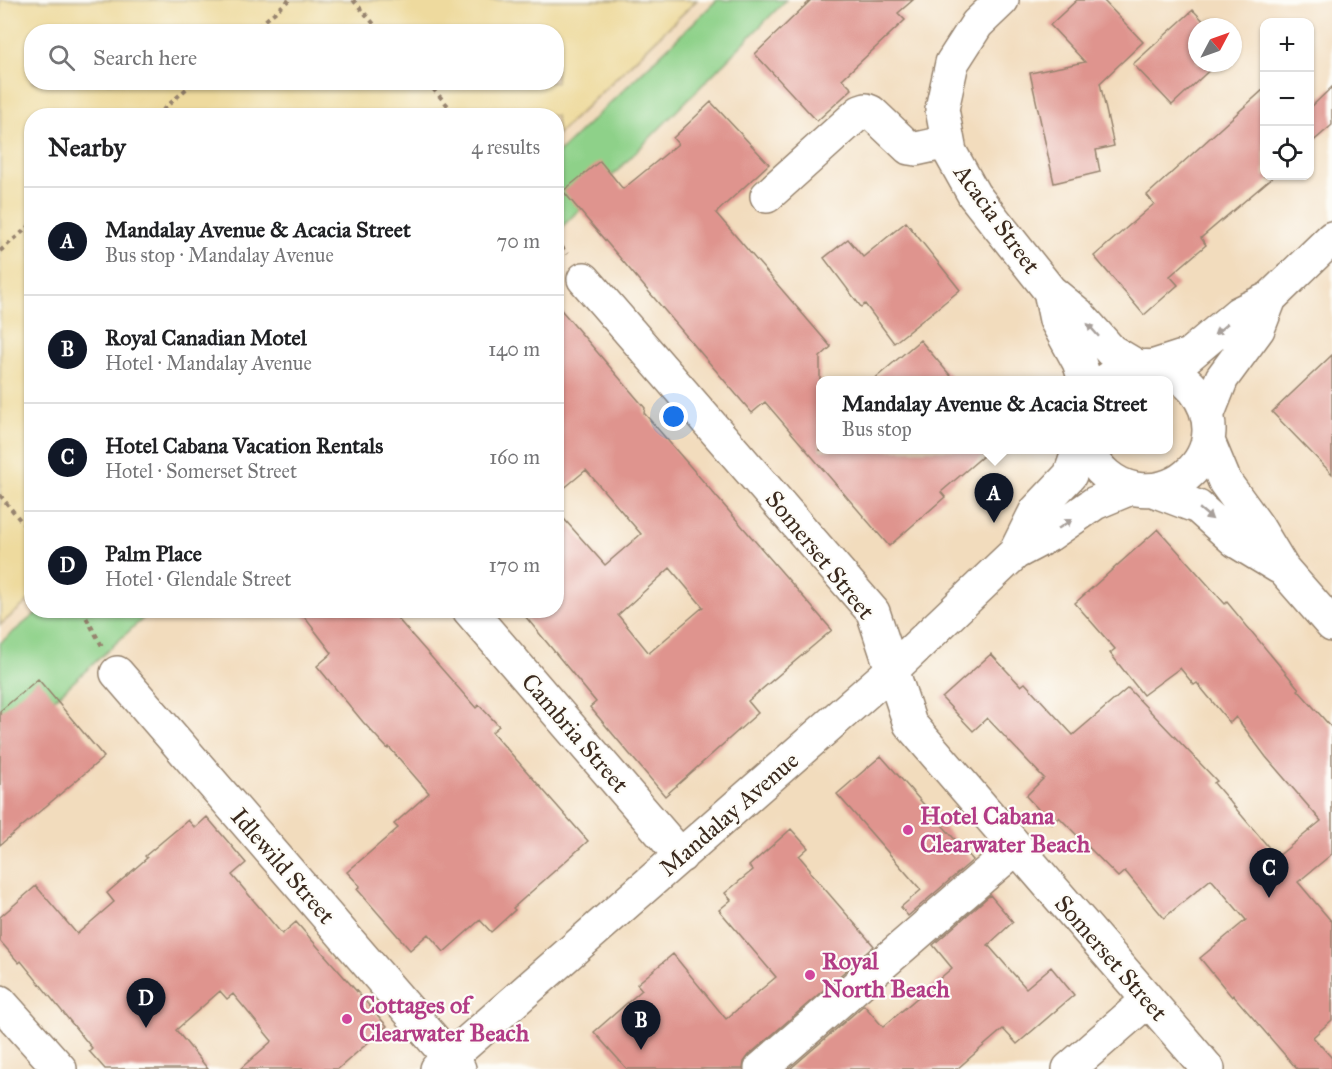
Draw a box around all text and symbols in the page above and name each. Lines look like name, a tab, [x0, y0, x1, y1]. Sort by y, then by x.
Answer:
north arrow	[1188, 18, 1242, 72]
map controls	[1260, 18, 1314, 180]
button: +	[1260, 18, 1314, 72]
search box	[24, 24, 564, 90]
icon: search	[45, 41, 78, 74]
text: Search here	[93, 44, 197, 71]
button: −	[1260, 72, 1314, 126]
button: locate	[1260, 126, 1314, 180]
text: Nearby	[48, 131, 126, 163]
text: 4 results	[471, 135, 540, 159]
street label: Acacia Street	[947, 158, 1047, 280]
text: Mandalay Avenue & Acacia Street	[105, 216, 411, 243]
text: A	[61, 229, 74, 253]
text: 70 m	[497, 229, 540, 253]
text: Bus stop · Mandalay Avenue	[105, 243, 334, 267]
one-way arrow	[1214, 322, 1229, 335]
one-way arrow	[1087, 323, 1100, 338]
text: Royal Canadian Motel	[105, 324, 307, 351]
text: B	[61, 337, 74, 361]
text: 140 m	[488, 337, 540, 361]
text: Hotel · Mandalay Avenue	[105, 351, 312, 375]
popup	[816, 376, 1173, 454]
text: Mandalay Avenue & Acacia Street	[842, 390, 1147, 417]
your location	[659, 402, 688, 431]
text: Bus stop	[842, 417, 912, 441]
text: Hotel Cabana Vacation Rentals	[105, 432, 383, 459]
text: C	[61, 445, 74, 469]
text: 160 m	[489, 445, 540, 469]
text: Hotel · Somerset Street	[105, 459, 297, 483]
pin: A	[974, 474, 1014, 523]
street label: Somerset Street	[759, 485, 881, 626]
one-way arrow	[1198, 507, 1214, 520]
one-way arrow	[1057, 518, 1073, 530]
text: Palm Place	[105, 540, 202, 567]
text: D	[60, 553, 75, 577]
text: 170 m	[489, 553, 540, 577]
text: Hotel · Glendale Street	[105, 567, 291, 591]
street label: Cambria Street	[515, 667, 635, 799]
street label: Mandalay Avenue	[653, 745, 805, 883]
place label: Hotel Cabana Clearwater Beach	[920, 801, 1091, 859]
street label: Idlewild Street	[224, 802, 342, 931]
marker: Hotel Cabana Clearwater Beach	[901, 823, 915, 837]
pin: C	[1250, 848, 1288, 898]
street label: Somerset Street	[1048, 889, 1174, 1028]
place label: Royal North Beach	[822, 946, 950, 1004]
marker: Royal North Beach	[803, 968, 817, 982]
pin: D	[126, 978, 166, 1028]
place label: Cottages of Clearwater Beach	[359, 990, 530, 1048]
pin: B	[622, 1000, 660, 1050]
marker: Cottages of Clearwater Beach	[340, 1012, 354, 1026]

